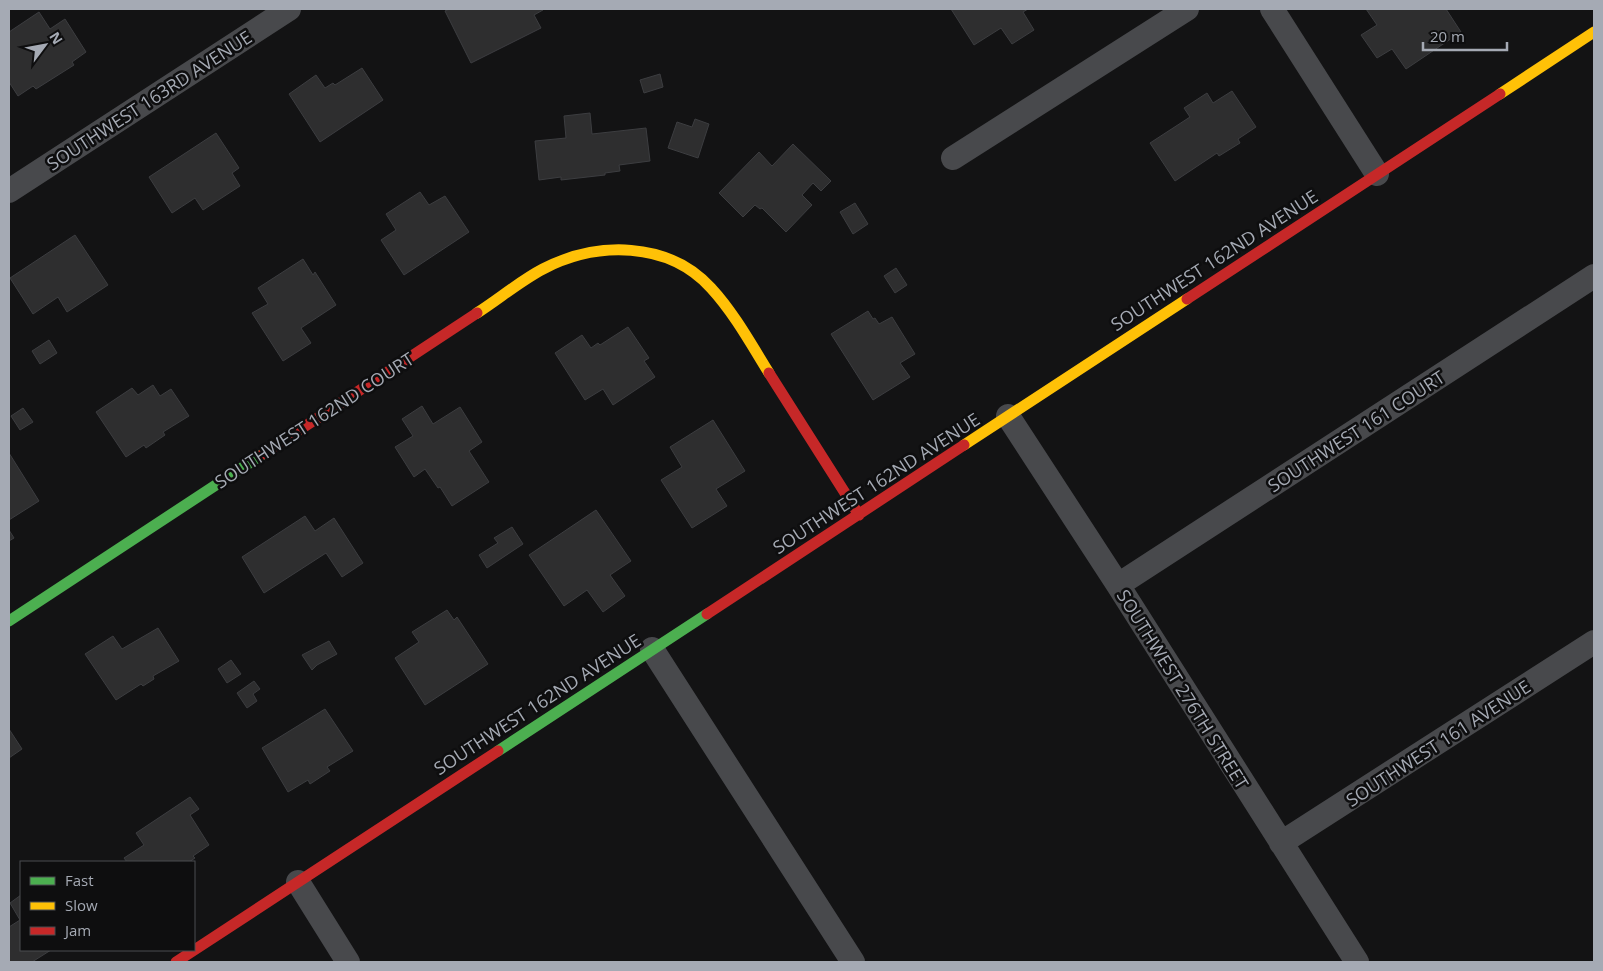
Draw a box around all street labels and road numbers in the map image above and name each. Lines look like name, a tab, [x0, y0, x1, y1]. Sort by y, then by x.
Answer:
street label: SOUTHWEST 163RD AVENUE	[43, 26, 255, 174]
street label: SOUTHWEST 162ND AVENUE	[1106, 184, 1322, 336]
street label: SOUTHWEST 162ND COURT	[210, 346, 418, 493]
street label: SOUTHWEST 161 COURT	[1263, 365, 1449, 497]
street label: SOUTHWEST 162ND AVENUE	[768, 407, 984, 559]
street label: SOUTHWEST 276TH STREET	[1112, 585, 1254, 793]
street label: SOUTHWEST 162ND AVENUE	[429, 628, 645, 780]
street label: SOUTHWEST 161 AVENUE	[1341, 674, 1535, 812]

